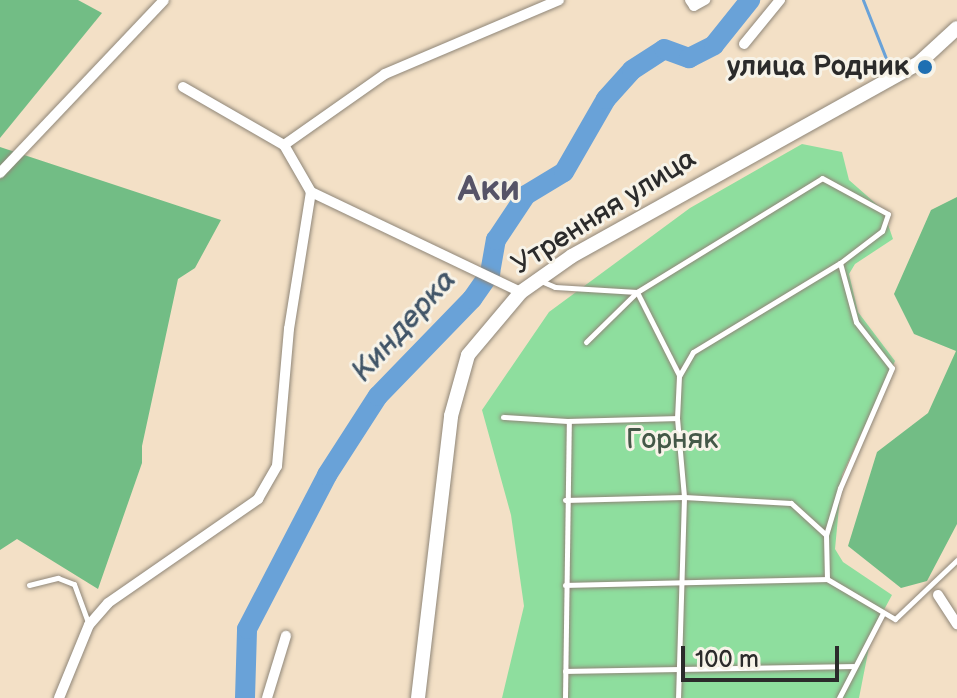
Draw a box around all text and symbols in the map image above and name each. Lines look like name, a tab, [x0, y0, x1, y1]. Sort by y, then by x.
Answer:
place label: улица Родник	[727, 50, 909, 84]
marker: улица Родник	[916, 58, 934, 76]
street label: Утренняя улица	[506, 142, 702, 282]
district label: Аки	[458, 168, 520, 212]
water label: Киндерка	[344, 262, 464, 390]
park label: Горняк	[626, 423, 718, 457]
scale bar	[685, 630, 843, 680]
text: 100 m	[695, 645, 759, 674]

